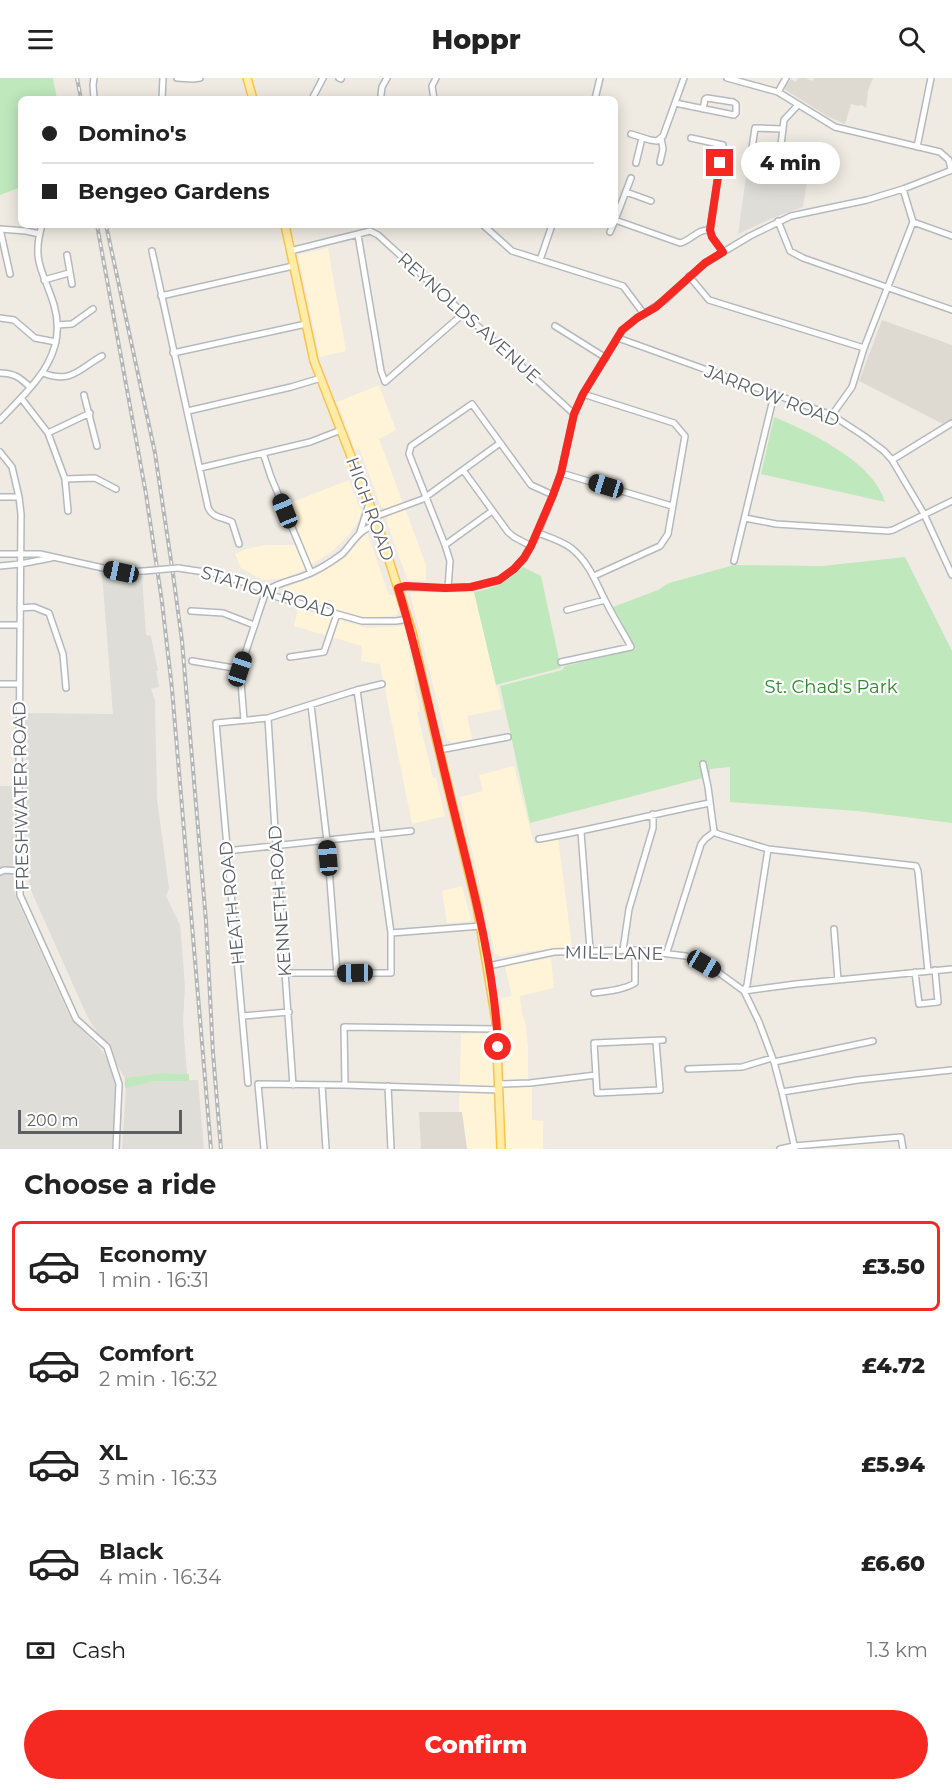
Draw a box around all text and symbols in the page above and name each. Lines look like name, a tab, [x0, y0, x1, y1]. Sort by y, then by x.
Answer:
icon: menu	[24, 23, 57, 56]
text: Hoppr	[431, 23, 521, 56]
icon: search	[895, 23, 928, 56]
text: Domino's	[78, 120, 186, 147]
callout: 4 min	[741, 142, 840, 184]
route end	[706, 149, 733, 176]
text: 4 min	[760, 151, 821, 175]
text: Bengeo Gardens	[78, 178, 270, 205]
street label: REYNOLDS AVENUE	[393, 248, 545, 388]
street label: JARROW ROAD	[700, 360, 843, 432]
street label: HIGH ROAD	[341, 454, 399, 564]
car	[586, 472, 626, 500]
car	[270, 491, 300, 531]
car	[102, 559, 140, 585]
street label: STATION ROAD	[198, 561, 338, 623]
car	[226, 649, 254, 689]
park label: St. Chad's Park	[764, 676, 898, 698]
street label: FRESHWATER ROAD	[8, 701, 34, 891]
street label: KENNETH ROAD	[264, 825, 296, 977]
car	[317, 839, 339, 877]
street label: HEATH ROAD	[215, 840, 249, 966]
street label: MILL LANE	[564, 941, 664, 965]
car	[684, 947, 724, 981]
car	[337, 964, 373, 982]
route start	[484, 1033, 511, 1060]
scale bar	[18, 1107, 182, 1134]
text: 200 m	[27, 1111, 78, 1130]
text: Choose a ride	[24, 1168, 216, 1201]
icon: car	[27, 1239, 81, 1293]
text: Economy	[99, 1241, 207, 1268]
text: £3.50	[862, 1253, 925, 1280]
text: 1 min · 16:31	[99, 1268, 209, 1292]
icon: car	[27, 1338, 81, 1392]
text: Comfort	[99, 1340, 194, 1367]
text: £4.72	[862, 1352, 925, 1379]
text: 2 min · 16:32	[99, 1367, 217, 1391]
icon: car	[27, 1437, 81, 1491]
text: XL	[99, 1439, 128, 1466]
text: £5.94	[861, 1451, 925, 1478]
text: 3 min · 16:33	[99, 1466, 217, 1490]
icon: car	[27, 1536, 81, 1590]
text: Black	[99, 1538, 163, 1565]
text: £6.60	[861, 1550, 925, 1577]
text: 4 min · 16:34	[99, 1565, 221, 1589]
icon: cash	[24, 1634, 57, 1667]
text: Cash	[72, 1637, 126, 1664]
text: 1.3 km	[867, 1638, 928, 1662]
button: Confirm	[24, 1710, 928, 1779]

